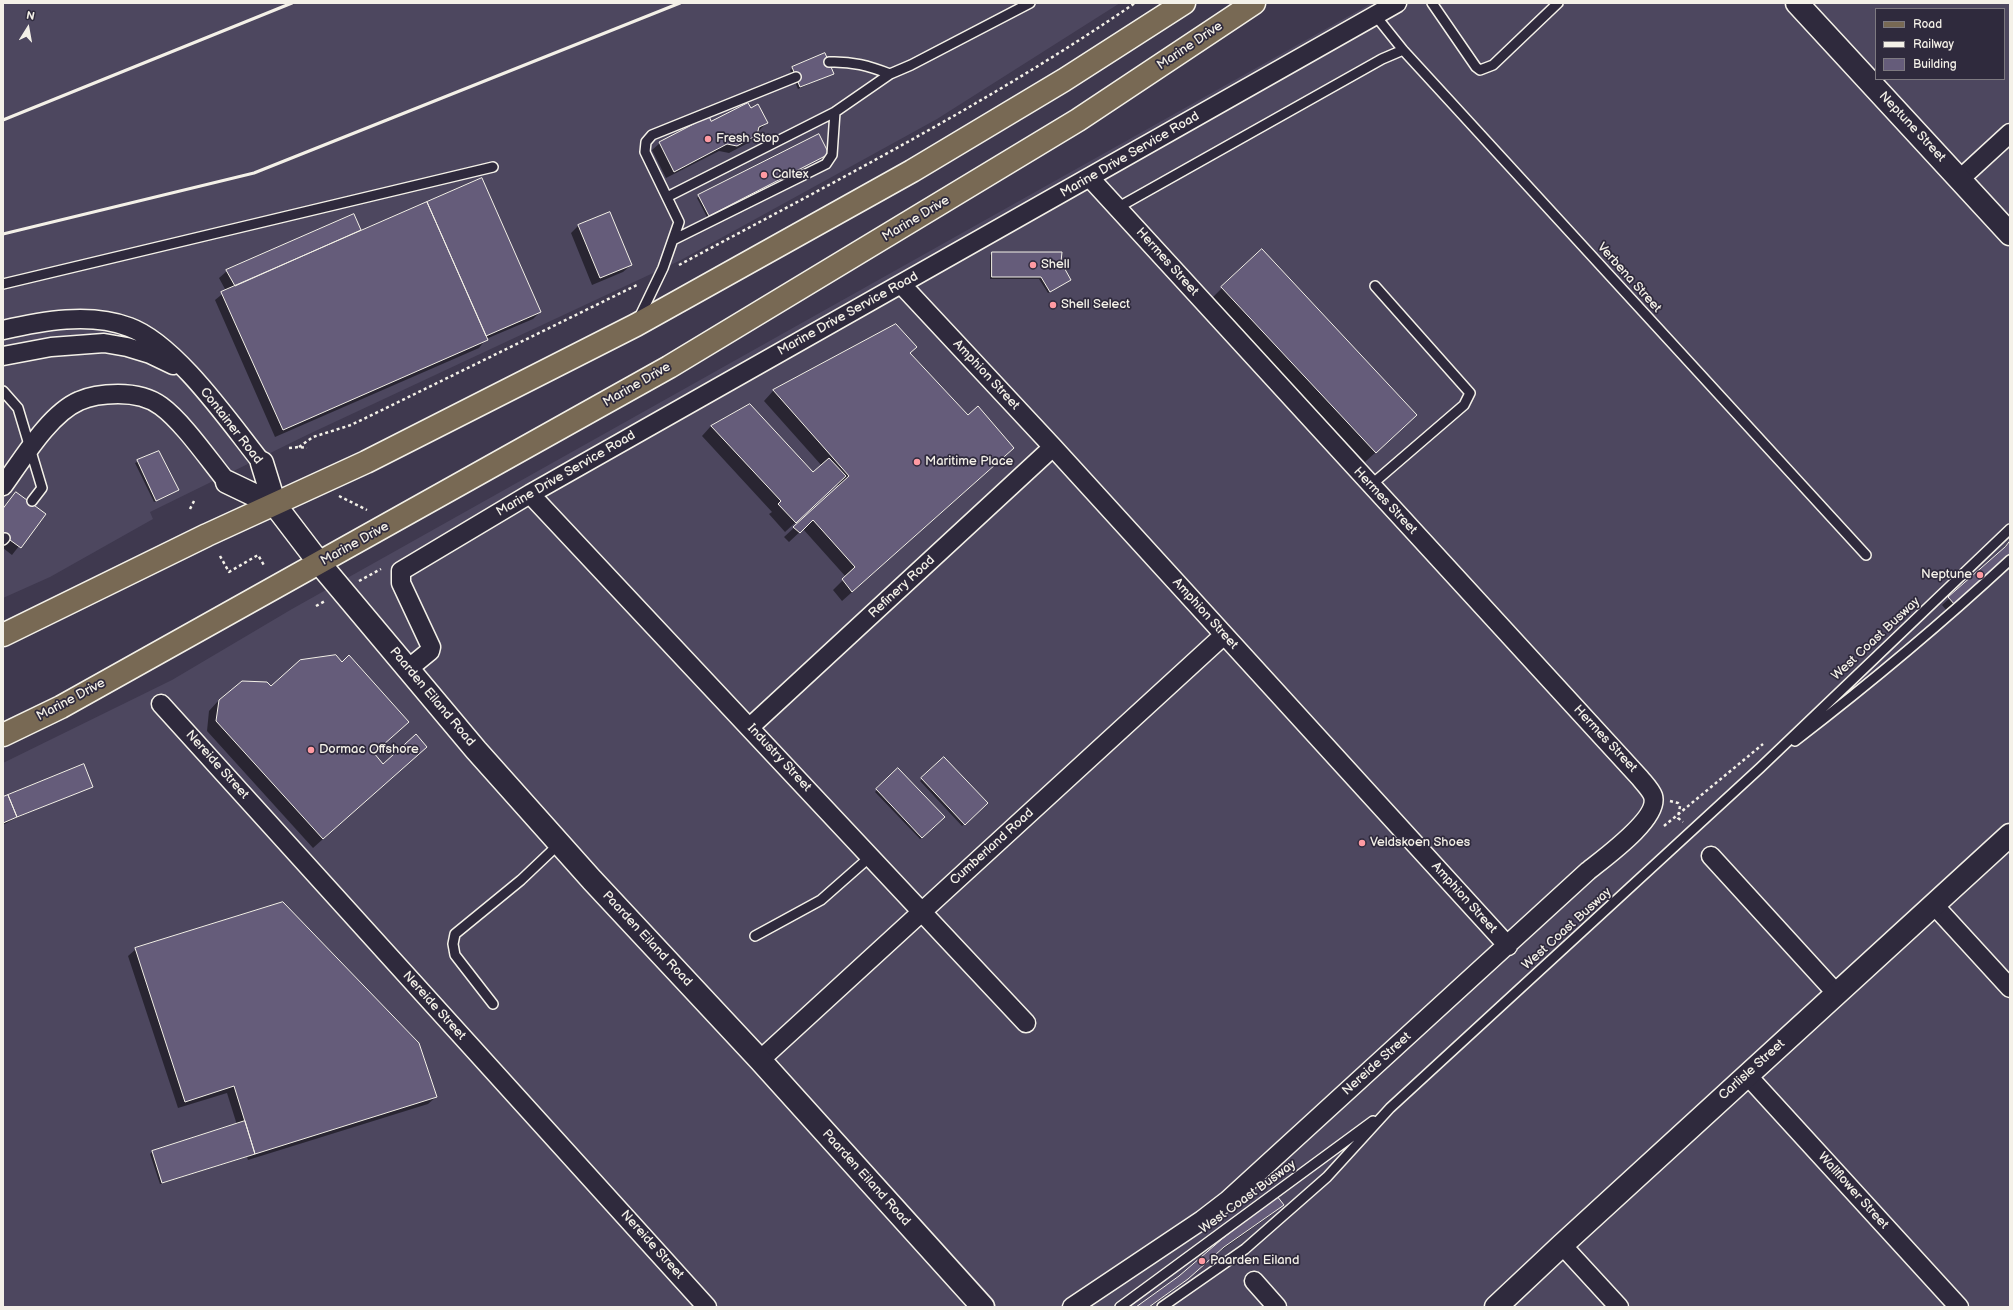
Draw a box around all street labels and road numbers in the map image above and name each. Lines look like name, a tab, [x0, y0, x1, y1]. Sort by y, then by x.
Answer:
street label: Marine Drive	[1154, 18, 1226, 74]
street label: Neptune Street	[1876, 89, 1948, 165]
street label: Marine Drive Service Road	[1058, 109, 1202, 201]
street label: Marine Drive	[880, 193, 952, 245]
street label: Hermes Street	[1132, 225, 1202, 299]
street label: Verbena Street	[1594, 240, 1664, 316]
street label: Marine Drive Service Road	[775, 269, 921, 359]
street label: Amphion Street	[949, 337, 1023, 413]
street label: Marine Drive	[600, 359, 674, 411]
street label: Container Road	[196, 385, 266, 467]
street label: Marine Drive Service Road	[494, 428, 638, 520]
street label: Hermes Street	[1350, 464, 1420, 538]
street label: Marine Drive	[318, 519, 392, 569]
street label: Refinery Road	[866, 552, 938, 622]
street label: Amphion Street	[1169, 575, 1241, 653]
street label: West Coast Busway	[1829, 594, 1923, 684]
street label: Paarden Eiland Road	[386, 644, 478, 750]
street label: Marine Drive	[34, 675, 108, 725]
street label: Hermes Street	[1570, 702, 1640, 776]
street label: Industry Street	[744, 721, 814, 795]
street label: Nereide Street	[182, 727, 252, 803]
street label: Cumberland Road	[947, 805, 1037, 889]
street label: Amphion Street	[1428, 859, 1500, 937]
street label: West Coast Busway	[1519, 885, 1615, 973]
street label: Paarden Eiland Road	[599, 888, 695, 990]
street label: Nereide Street	[399, 968, 469, 1044]
street label: Nereide Street	[1339, 1029, 1415, 1099]
street label: Carlisle Street	[1716, 1036, 1788, 1104]
street label: Paarden Eiland Road	[819, 1127, 913, 1229]
street label: Wallflower Street	[1814, 1149, 1892, 1233]
street label: West Coast Busway	[1197, 1157, 1299, 1237]
street label: Nereide Street	[617, 1207, 687, 1283]

